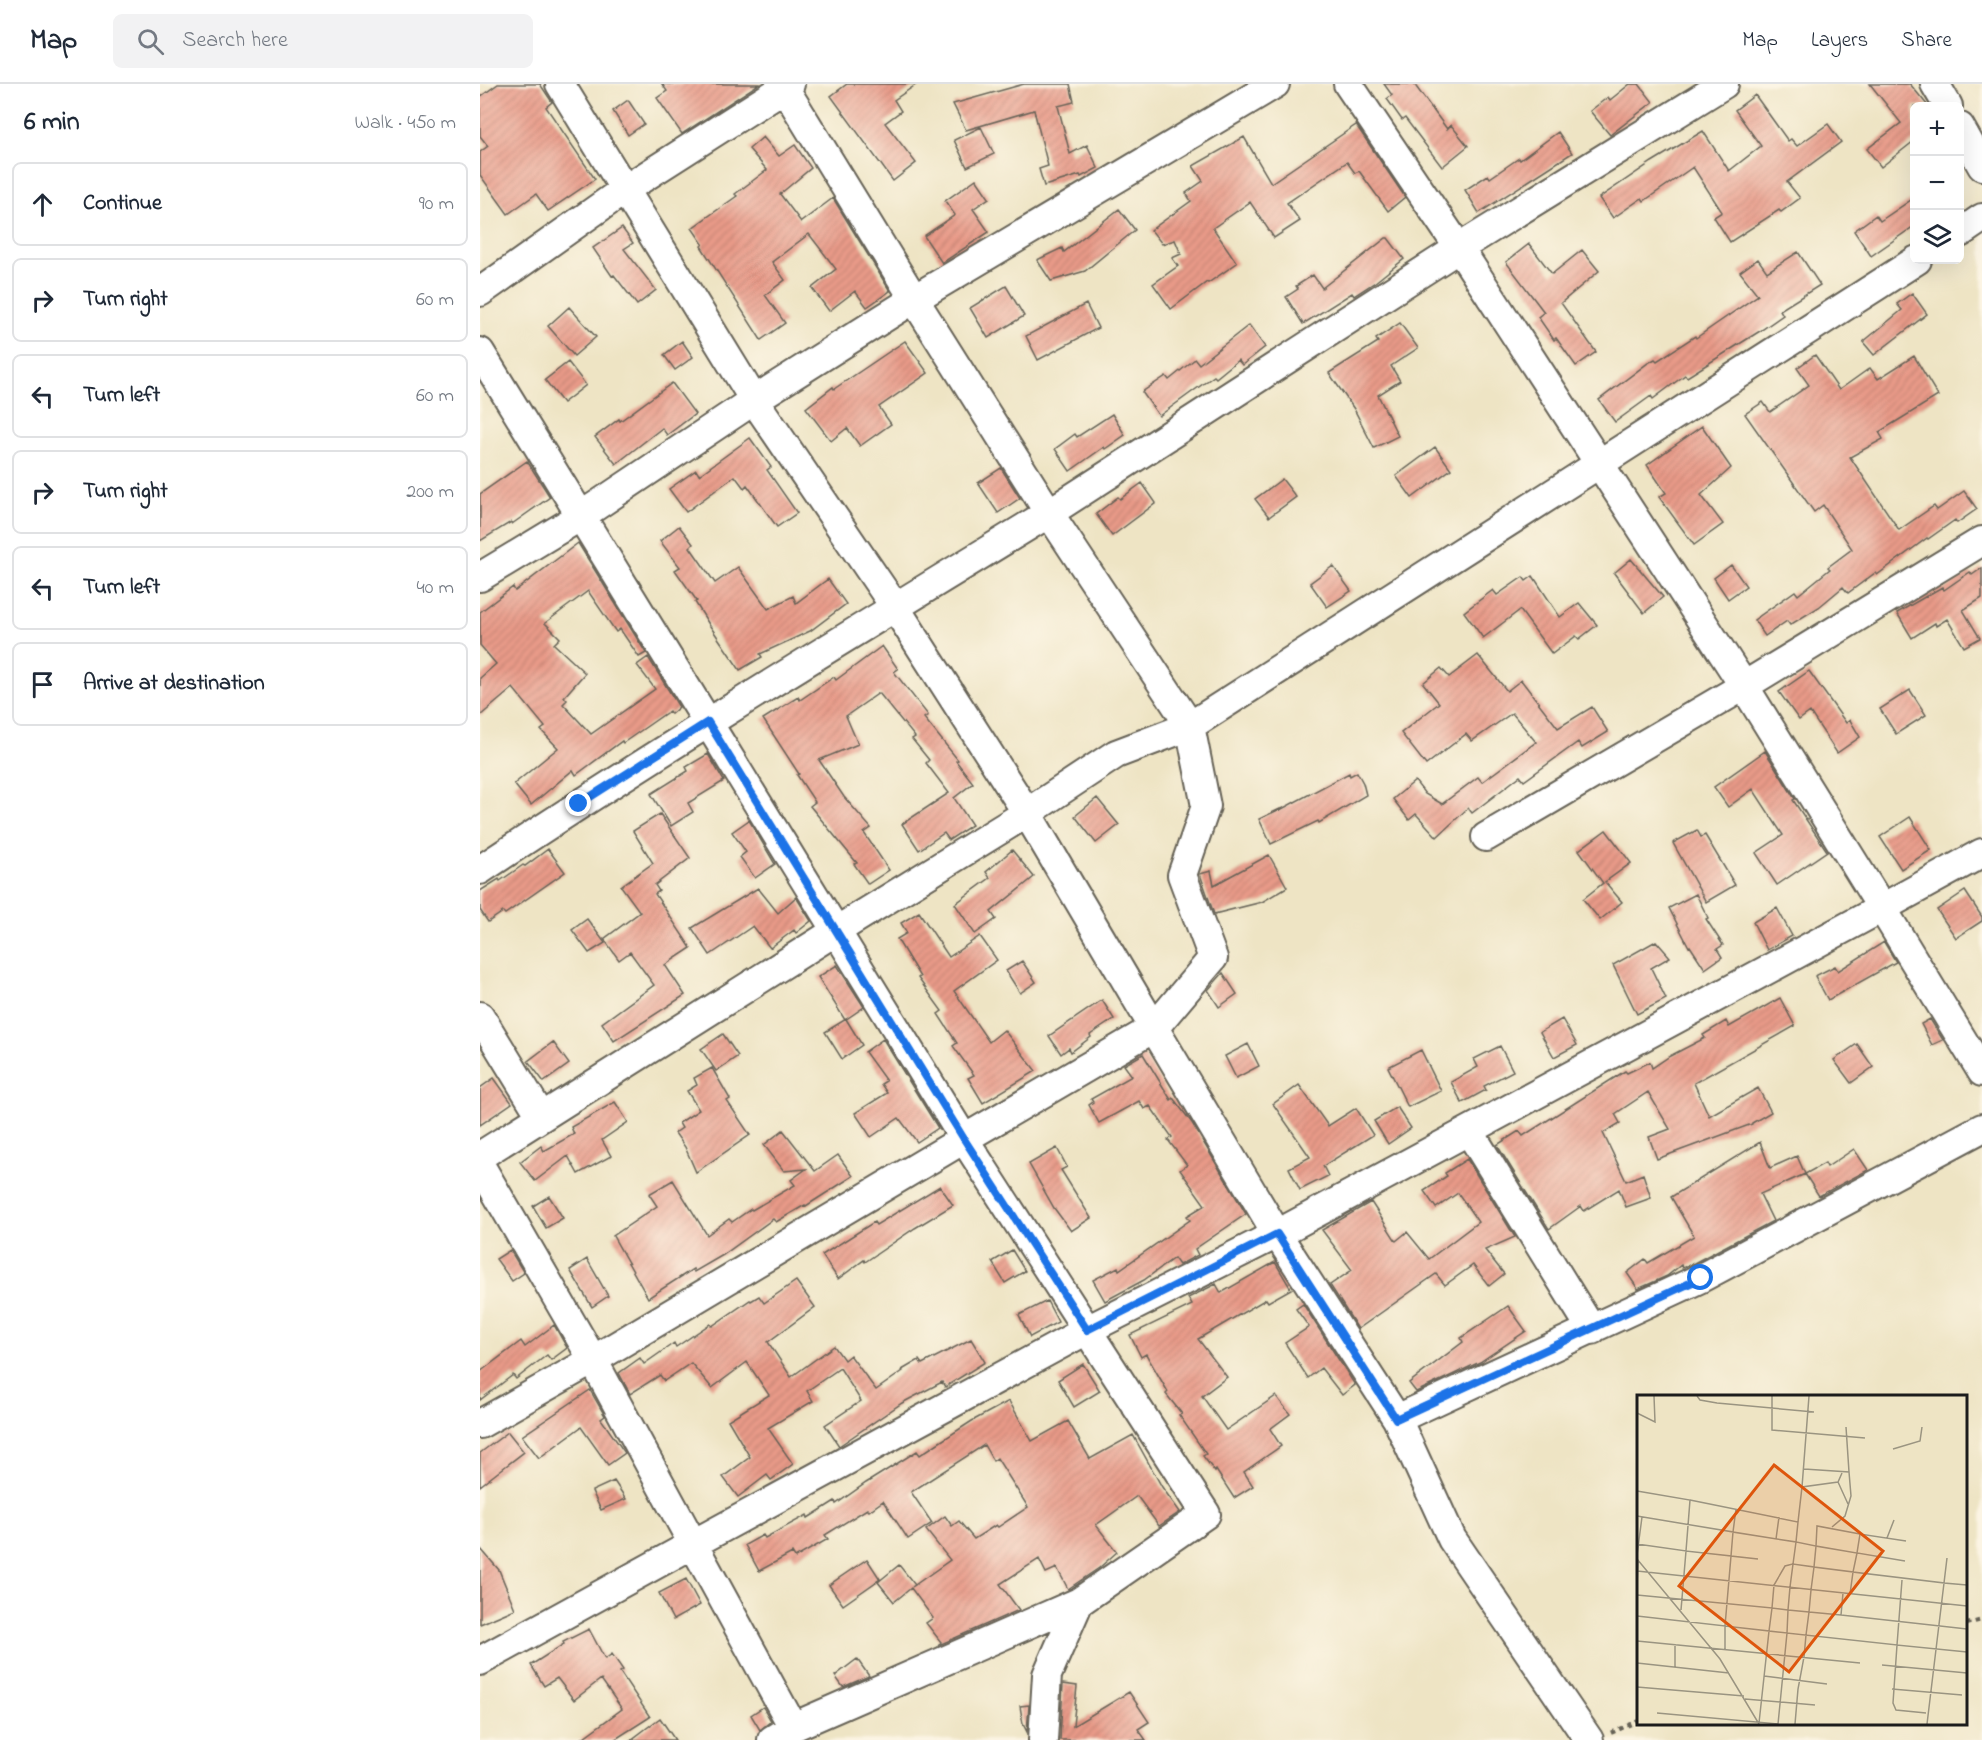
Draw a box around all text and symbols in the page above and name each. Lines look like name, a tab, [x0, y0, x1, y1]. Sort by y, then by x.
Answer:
search box	[113, 14, 533, 68]
text: Map	[30, 21, 77, 62]
icon: search	[134, 25, 167, 58]
text: Search here	[182, 25, 288, 57]
text: Map	[1742, 26, 1778, 56]
text: Layers	[1811, 26, 1868, 56]
text: Share	[1901, 26, 1952, 56]
map controls	[1910, 102, 1964, 264]
button: +	[1910, 102, 1964, 156]
text: 6 min	[24, 104, 80, 142]
text: Walk · 450 m	[354, 109, 456, 138]
button: −	[1910, 156, 1964, 210]
icon: ahead	[26, 188, 59, 221]
text: Continue	[83, 188, 162, 220]
text: 90 m	[419, 190, 454, 219]
button: layers	[1910, 210, 1964, 264]
icon: right	[26, 284, 59, 317]
text: Turn right	[83, 284, 168, 316]
text: 60 m	[416, 286, 454, 315]
icon: left	[26, 380, 59, 413]
text: Turn left	[83, 380, 160, 412]
text: 60 m	[416, 382, 454, 411]
icon: right	[26, 476, 59, 509]
text: Turn right	[83, 476, 168, 508]
text: 200 m	[406, 478, 454, 507]
icon: left	[26, 572, 59, 605]
text: Turn left	[83, 572, 160, 604]
text: 40 m	[417, 574, 454, 603]
icon: arrive	[26, 668, 59, 701]
text: Arrive at destination	[83, 668, 265, 700]
route end	[565, 790, 591, 816]
route start	[1687, 1264, 1713, 1290]
inset map	[1637, 1395, 1967, 1725]

